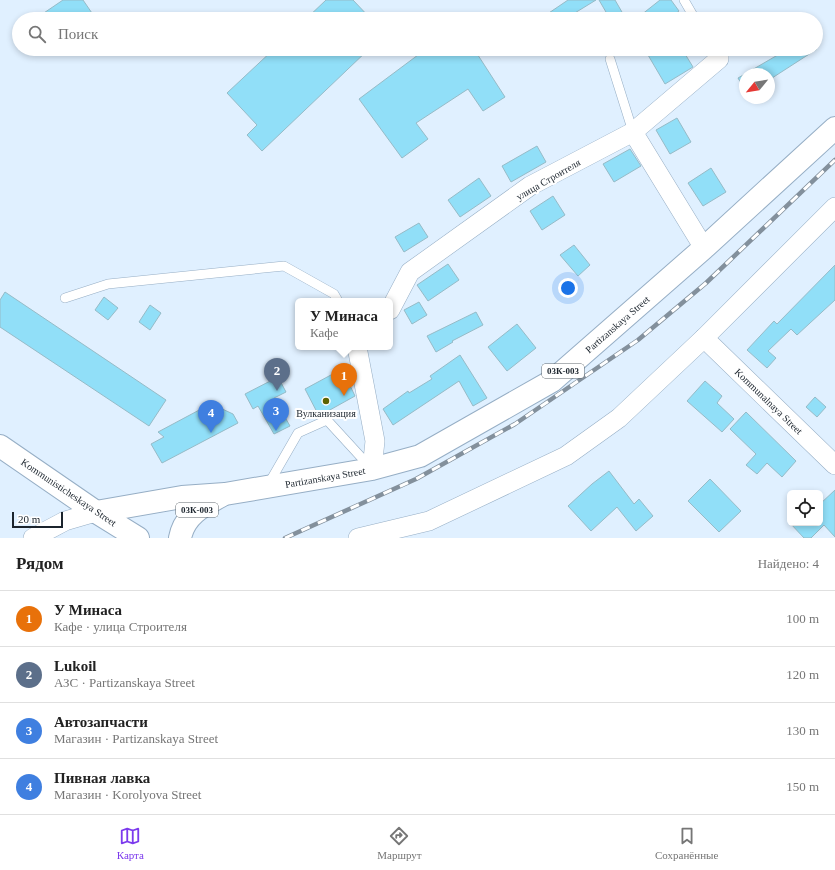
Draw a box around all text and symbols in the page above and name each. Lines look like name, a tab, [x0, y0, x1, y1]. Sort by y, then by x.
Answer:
search box	[12, 12, 823, 56]
icon: search	[26, 23, 48, 45]
text: Поиск	[58, 26, 98, 42]
north arrow	[739, 68, 775, 104]
street label: улица Строителя	[514, 156, 583, 202]
your location	[558, 278, 578, 298]
street label: Partizanskaya Street	[583, 293, 652, 355]
popup	[295, 298, 393, 350]
text: У Минаса	[310, 308, 378, 324]
text: Кафе	[310, 325, 338, 340]
pin: 2	[264, 358, 290, 391]
pin: 1	[331, 363, 357, 396]
road number: 03К-003	[542, 364, 584, 378]
street label: Kommunalnaya Street	[733, 366, 805, 437]
marker: Вулканизация	[321, 396, 331, 406]
pin: 3	[263, 398, 289, 431]
pin: 4	[198, 400, 224, 433]
place label: Вулканизация	[296, 408, 356, 419]
street label: Kommunisticheskaya Street	[19, 456, 119, 529]
street label: Partizanskaya Street	[284, 465, 366, 490]
map controls	[787, 490, 823, 526]
button: locate	[787, 490, 823, 526]
road number: 03К-003	[176, 503, 218, 517]
scale bar	[12, 510, 63, 529]
text: 20 m	[18, 513, 40, 525]
text: Рядом	[16, 554, 64, 573]
text: Найдено: 4	[758, 556, 819, 571]
text: У Минаса	[54, 602, 122, 618]
text: 1	[26, 611, 32, 626]
text: 100 m	[786, 611, 819, 626]
text: Кафе · улица Строителя	[54, 619, 187, 634]
text: Lukoil	[54, 658, 97, 674]
text: 2	[26, 667, 32, 682]
text: 120 m	[786, 667, 819, 682]
text: АЗС · Partizanskaya Street	[54, 675, 195, 690]
text: Автозапчасти	[54, 714, 148, 730]
text: 3	[26, 723, 32, 738]
text: 130 m	[786, 723, 819, 738]
text: Магазин · Partizanskaya Street	[54, 731, 218, 746]
text: Пивная лавка	[54, 770, 150, 786]
text: 4	[26, 779, 32, 794]
text: 150 m	[786, 779, 819, 794]
text: Магазин · Korolyova Street	[54, 787, 201, 802]
tab: Карта	[117, 825, 144, 861]
tab: Маршрут	[377, 825, 422, 861]
tab: Сохранённые	[655, 825, 718, 861]

